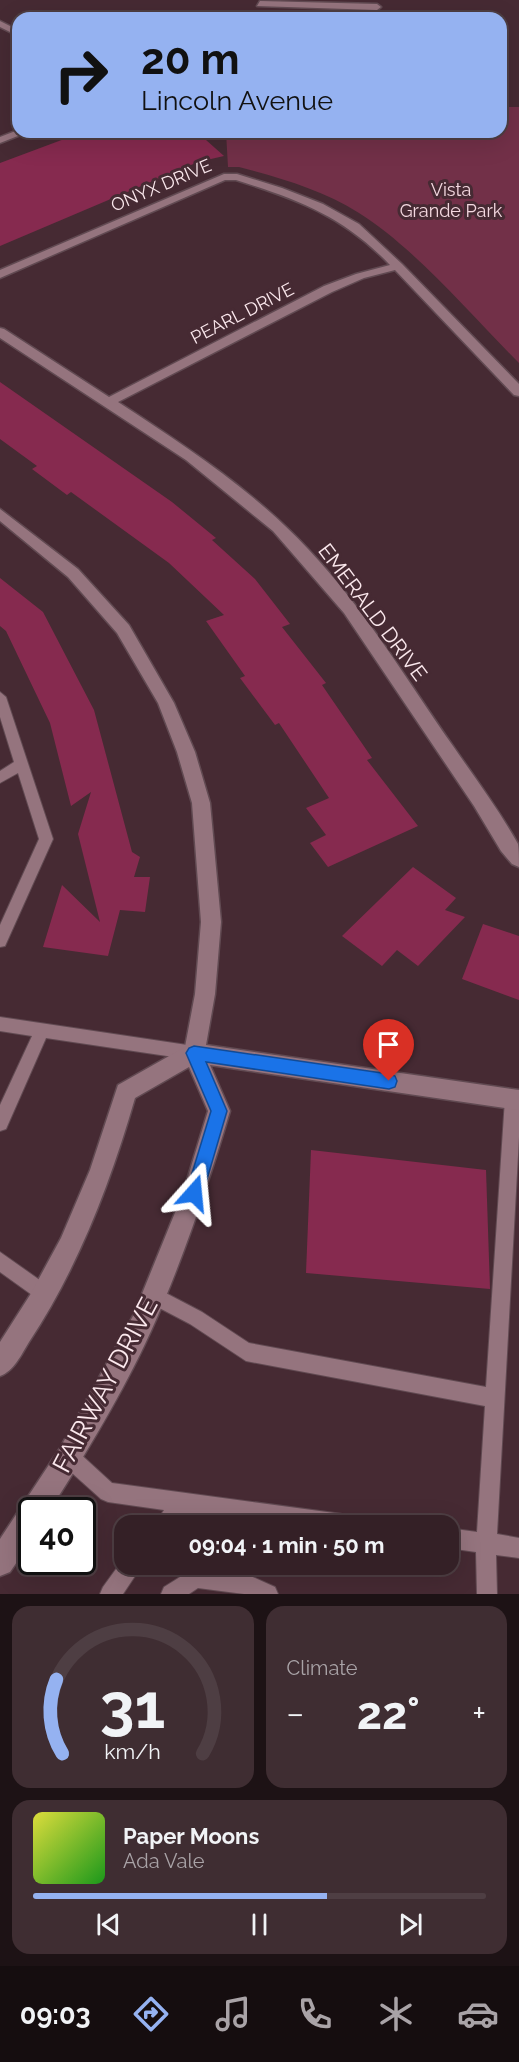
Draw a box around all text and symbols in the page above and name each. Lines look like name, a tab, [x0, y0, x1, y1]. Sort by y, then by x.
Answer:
text: 20 m	[141, 35, 240, 84]
icon: right	[42, 36, 120, 114]
text: Lincoln Avenue	[141, 85, 333, 116]
street label: ONYX DRIVE	[108, 154, 214, 216]
park label: Vista Grande Park	[400, 179, 503, 221]
street label: PEARL DRIVE	[187, 278, 297, 348]
street label: EMERALD DRIVE	[313, 538, 433, 686]
pin	[363, 1019, 414, 1081]
icon: arrive	[372, 1028, 405, 1061]
position arrow	[162, 1161, 226, 1225]
street label: FAIRWAY DRIVE	[46, 1293, 164, 1477]
speed limit sign: 40	[18, 1497, 96, 1575]
text: 09:04 · 1 min · 50 m	[189, 1532, 384, 1558]
text: Climate	[287, 1656, 358, 1680]
text: 31	[100, 1669, 166, 1743]
text: 22°	[357, 1687, 420, 1740]
text: −	[287, 1694, 304, 1733]
text: +	[472, 1694, 486, 1733]
text: km/h	[104, 1739, 161, 1764]
text: Paper Moons	[123, 1823, 259, 1849]
text: Ada Vale	[123, 1849, 205, 1873]
icon: previous	[92, 1908, 125, 1941]
icon: pause	[243, 1908, 276, 1941]
icon: next	[394, 1908, 427, 1941]
icon: directions	[130, 1993, 172, 2035]
icon: music	[212, 1993, 254, 2035]
icon: phone	[294, 1993, 336, 2035]
icon: climate	[375, 1993, 417, 2035]
icon: car	[457, 1993, 499, 2035]
text: 09:03	[20, 1999, 91, 2030]

